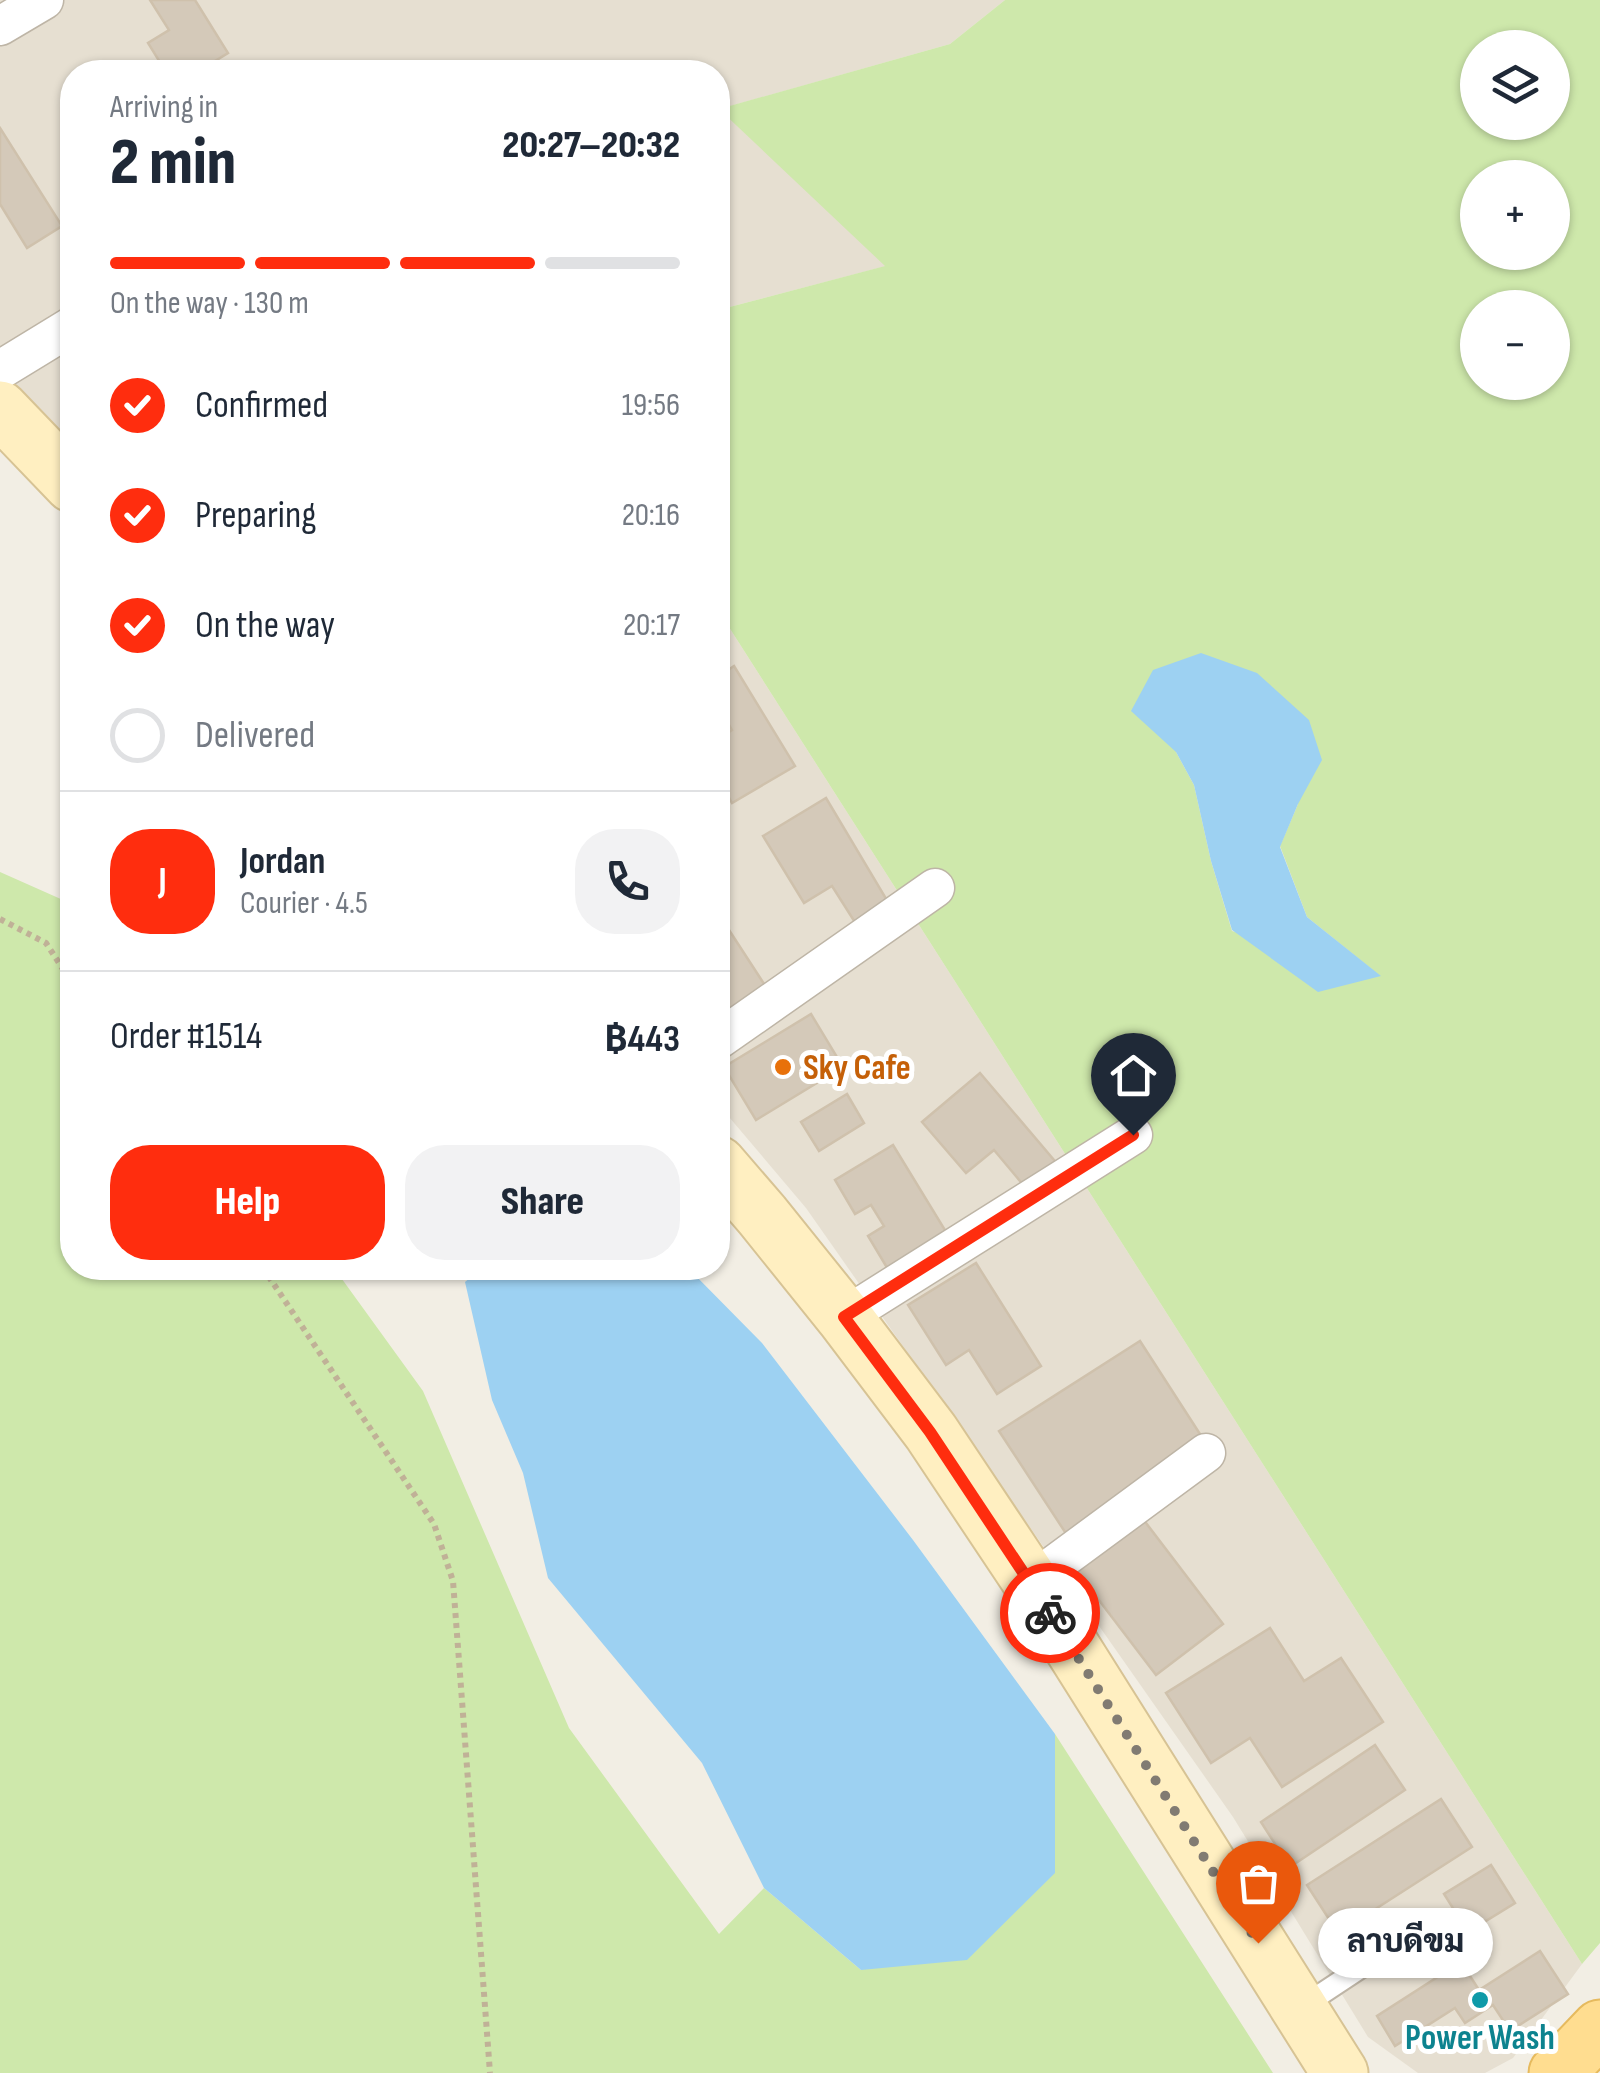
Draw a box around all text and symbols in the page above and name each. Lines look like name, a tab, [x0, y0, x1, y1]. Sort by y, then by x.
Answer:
map controls	[1460, 30, 1570, 400]
button: layers	[1460, 30, 1570, 140]
text: Arriving in	[110, 88, 218, 127]
text: 20:27–20:32	[502, 123, 680, 168]
text: 2 min	[110, 125, 236, 203]
button: +	[1460, 160, 1570, 270]
text: On the way · 130 m	[110, 284, 309, 323]
button: −	[1460, 290, 1570, 400]
icon: check	[110, 378, 165, 433]
text: Confirmed	[195, 383, 328, 428]
text: 19:56	[622, 386, 680, 425]
icon: check	[110, 488, 165, 543]
text: Preparing	[195, 493, 316, 538]
text: 20:16	[622, 496, 680, 535]
icon: check	[110, 598, 165, 653]
text: On the way	[195, 603, 335, 648]
text: 20:17	[623, 606, 680, 645]
text: Delivered	[195, 713, 315, 758]
button: phone	[575, 829, 680, 934]
text: Jordan	[240, 839, 325, 884]
text: J	[158, 859, 167, 904]
text: Courier · 4.5	[240, 884, 368, 923]
text: Order #1514	[110, 1014, 262, 1059]
text: ฿443	[604, 1017, 680, 1062]
pin	[1091, 1033, 1176, 1136]
place label: Sky Cafe	[803, 1047, 911, 1090]
icon: home	[1106, 1048, 1161, 1103]
marker: Sky Cafe	[772, 1056, 794, 1078]
button: Help	[110, 1145, 385, 1260]
button: Share	[405, 1145, 680, 1260]
courier	[1000, 1563, 1100, 1663]
icon: bike	[1023, 1586, 1078, 1641]
pin	[1216, 1841, 1301, 1944]
icon: bag	[1231, 1856, 1286, 1911]
callout: ลาบดีขม	[1318, 1908, 1493, 1978]
text: ลาบดีขม	[1347, 1923, 1464, 1962]
marker: Power Wash	[1469, 1989, 1491, 2011]
place label: Power Wash	[1405, 2017, 1555, 2060]

